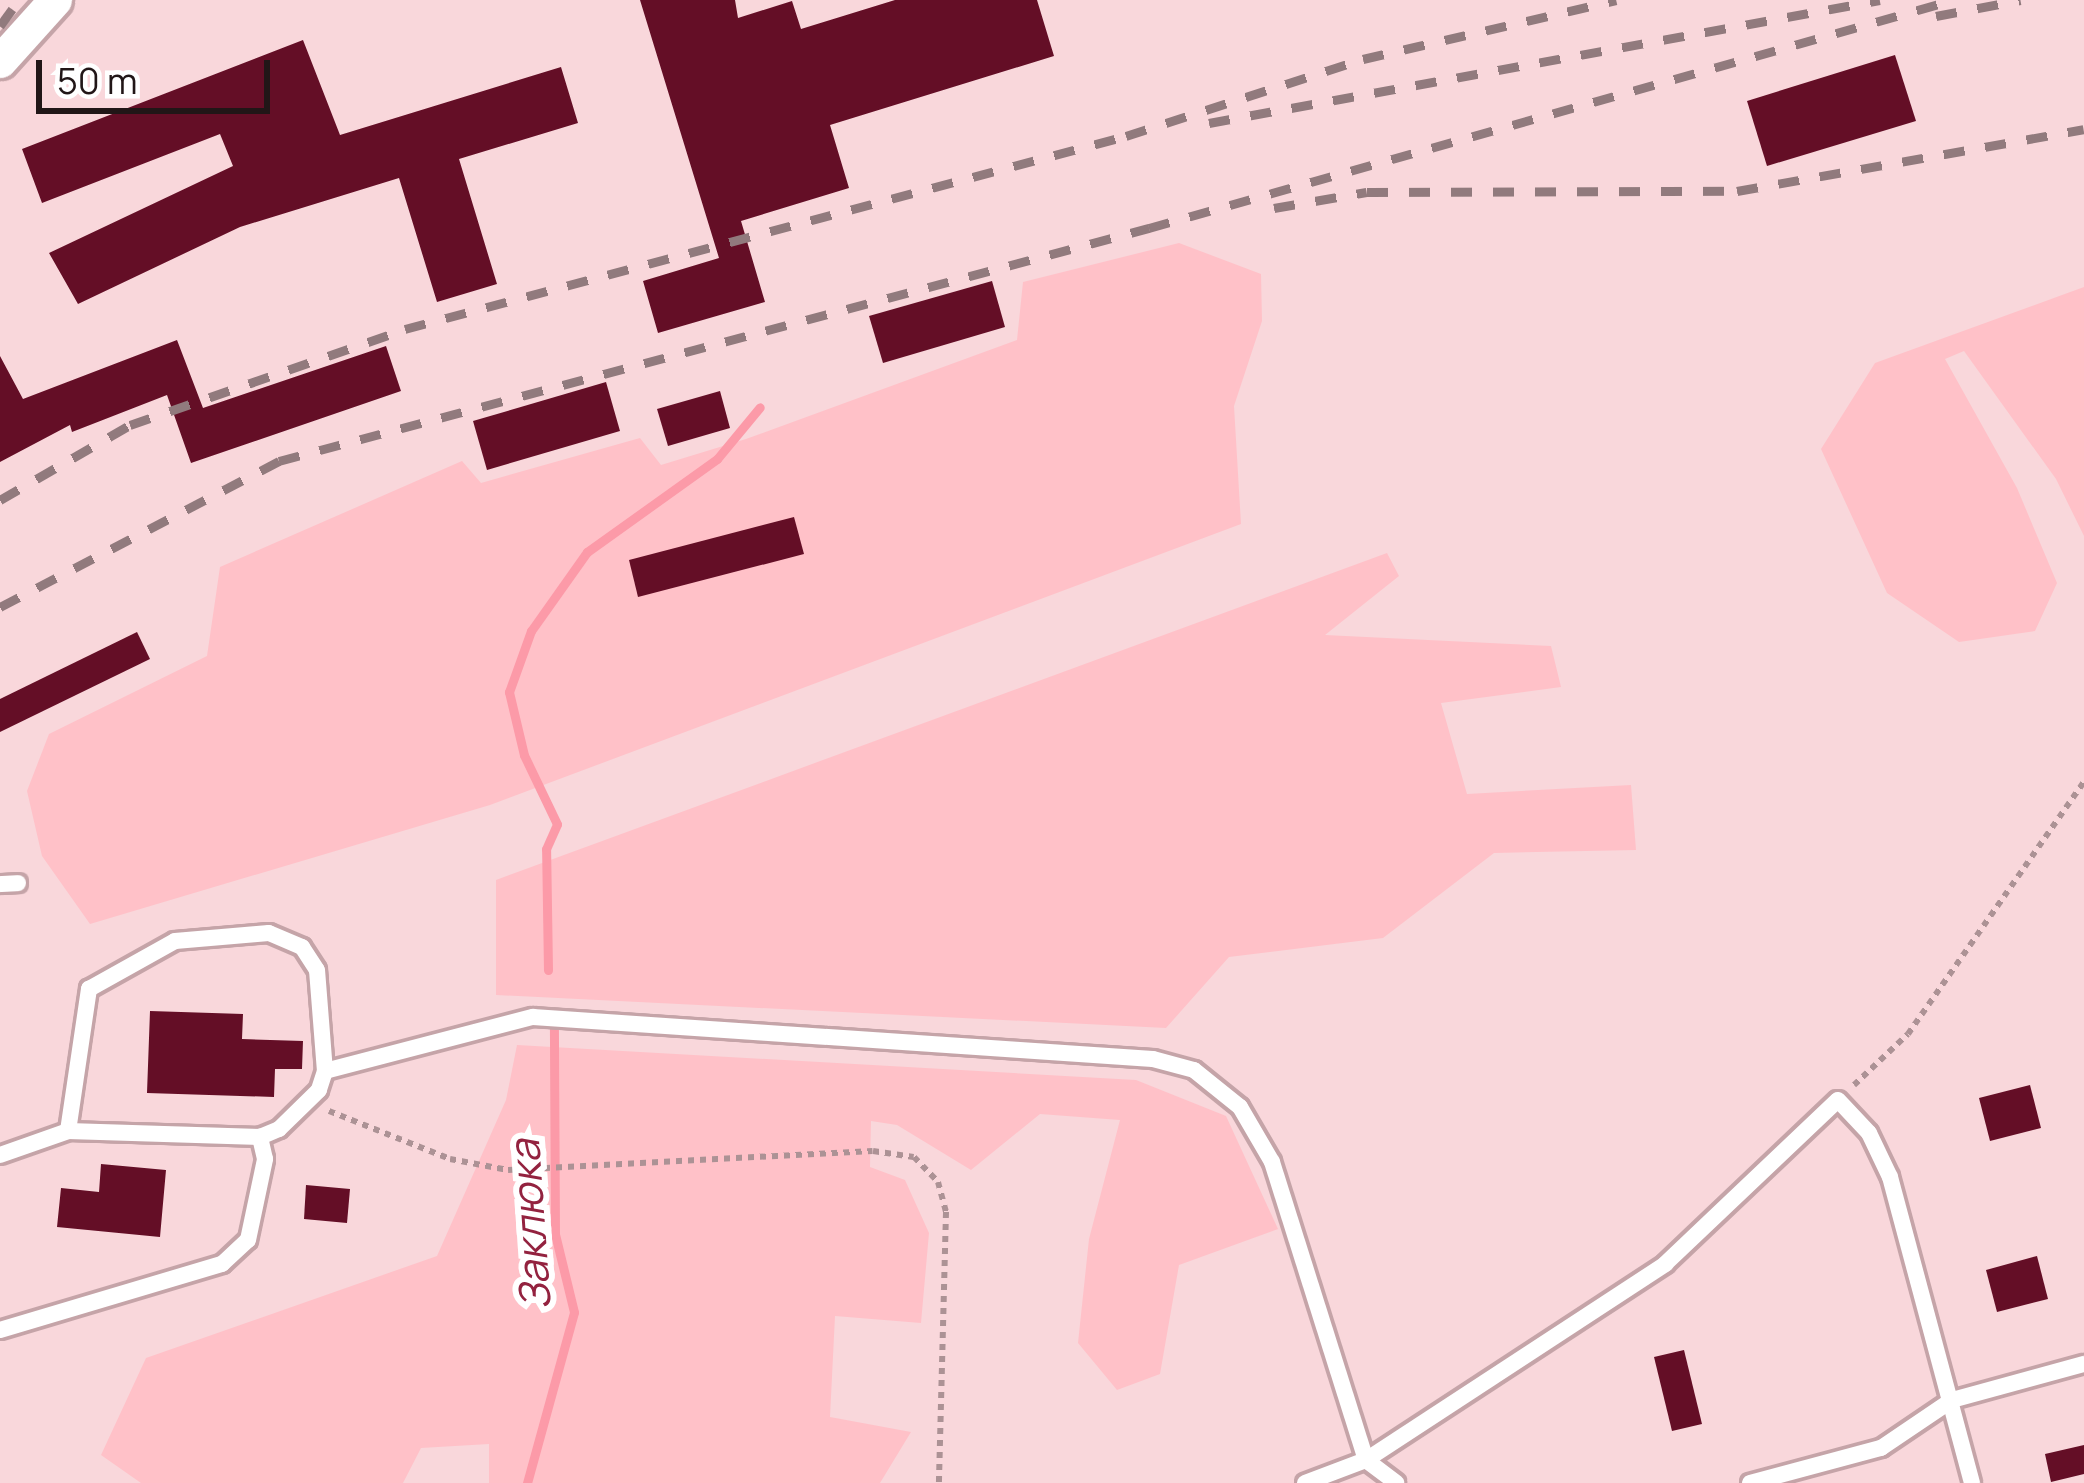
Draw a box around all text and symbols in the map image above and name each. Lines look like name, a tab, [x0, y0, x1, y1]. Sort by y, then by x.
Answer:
scale bar	[42, 36, 276, 110]
text: 50 m	[57, 56, 137, 105]
water label: Заклюка	[498, 1138, 560, 1312]

